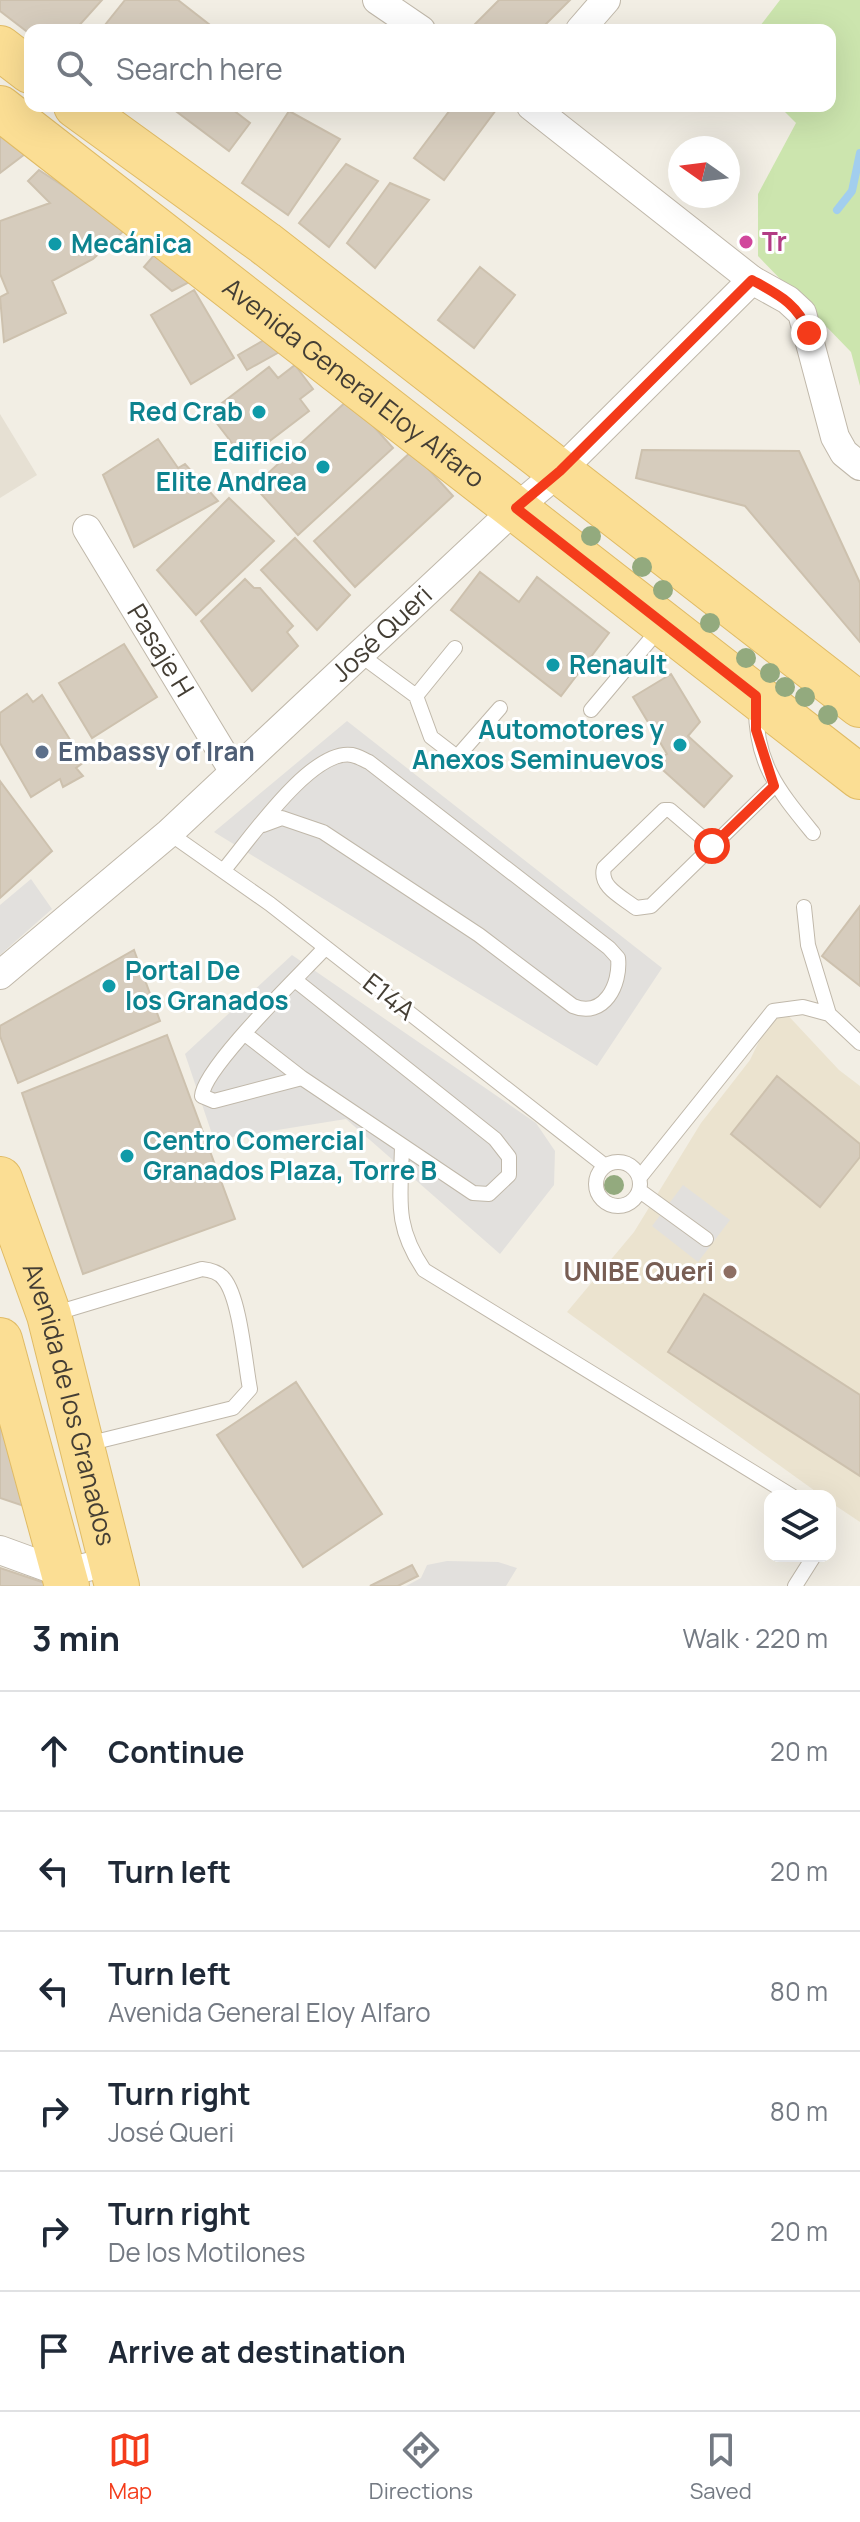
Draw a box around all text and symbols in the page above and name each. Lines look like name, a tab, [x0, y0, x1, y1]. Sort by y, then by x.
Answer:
search box	[24, 24, 836, 112]
icon: search	[52, 46, 96, 90]
text: Search here	[116, 48, 283, 89]
north arrow	[668, 136, 740, 208]
place label: Tr	[762, 223, 787, 259]
place label: Mecánica	[71, 225, 192, 261]
marker: Tr	[737, 233, 755, 251]
marker: Mecánica	[46, 235, 64, 253]
street label: Avenida General Eloy Alfaro	[216, 269, 493, 496]
route end	[791, 315, 827, 351]
place label: Red Crab	[129, 393, 243, 429]
marker: Red Crab	[250, 403, 268, 421]
place label: Edificio Elite Andrea	[156, 433, 307, 499]
marker: Edificio Elite Andrea	[314, 458, 332, 476]
street label: José Queri	[323, 577, 439, 689]
street label: Pasaje H	[119, 597, 203, 703]
place label: Renault	[569, 646, 667, 682]
marker: Renault	[544, 656, 562, 674]
place label: Automotores y Anexos Seminuevos	[412, 711, 664, 777]
place label: Embassy of Iran	[58, 733, 255, 769]
marker: Automotores y Anexos Seminuevos	[671, 736, 689, 754]
marker: Embassy of Iran	[33, 743, 51, 761]
route start	[694, 828, 730, 864]
place label: Portal De los Granados	[125, 952, 288, 1018]
street label: E14A	[356, 964, 423, 1028]
marker: Portal De los Granados	[100, 977, 118, 995]
place label: Centro Comercial Granados Plaza, Torre B	[143, 1122, 437, 1188]
marker: Centro Comercial Granados Plaza, Torre B	[118, 1147, 136, 1165]
place label: UNIBE Queri	[563, 1253, 714, 1289]
street label: Avenida de los Granados	[15, 1258, 125, 1549]
marker: UNIBE Queri	[721, 1263, 739, 1281]
map controls	[764, 1490, 836, 1562]
button: layers	[764, 1490, 836, 1562]
text: 3 min	[32, 1615, 120, 1661]
text: Walk · 220 m	[682, 1620, 828, 1656]
icon: ahead	[32, 1729, 76, 1773]
text: Continue	[108, 1731, 244, 1772]
text: 20 m	[770, 1733, 828, 1769]
icon: left	[32, 1849, 76, 1893]
text: Turn left	[108, 1851, 231, 1892]
text: 20 m	[770, 1853, 828, 1889]
text: Turn left	[108, 1953, 231, 1994]
icon: left	[32, 1969, 76, 2013]
text: 80 m	[770, 1973, 828, 2009]
text: Avenida General Eloy Alfaro	[108, 1994, 431, 2030]
text: Turn right	[108, 2073, 251, 2114]
icon: right	[32, 2089, 76, 2133]
text: 80 m	[770, 2093, 828, 2129]
text: José Queri	[108, 2114, 234, 2150]
text: Turn right	[108, 2193, 251, 2234]
icon: right	[32, 2209, 76, 2253]
text: 20 m	[770, 2213, 828, 2249]
text: De los Motilones	[108, 2234, 305, 2270]
icon: arrive	[32, 2329, 76, 2373]
text: Arrive at destination	[108, 2331, 406, 2372]
tab: Map	[108, 2428, 152, 2506]
tab: Directions	[369, 2428, 473, 2506]
tab: Saved	[690, 2428, 752, 2506]

